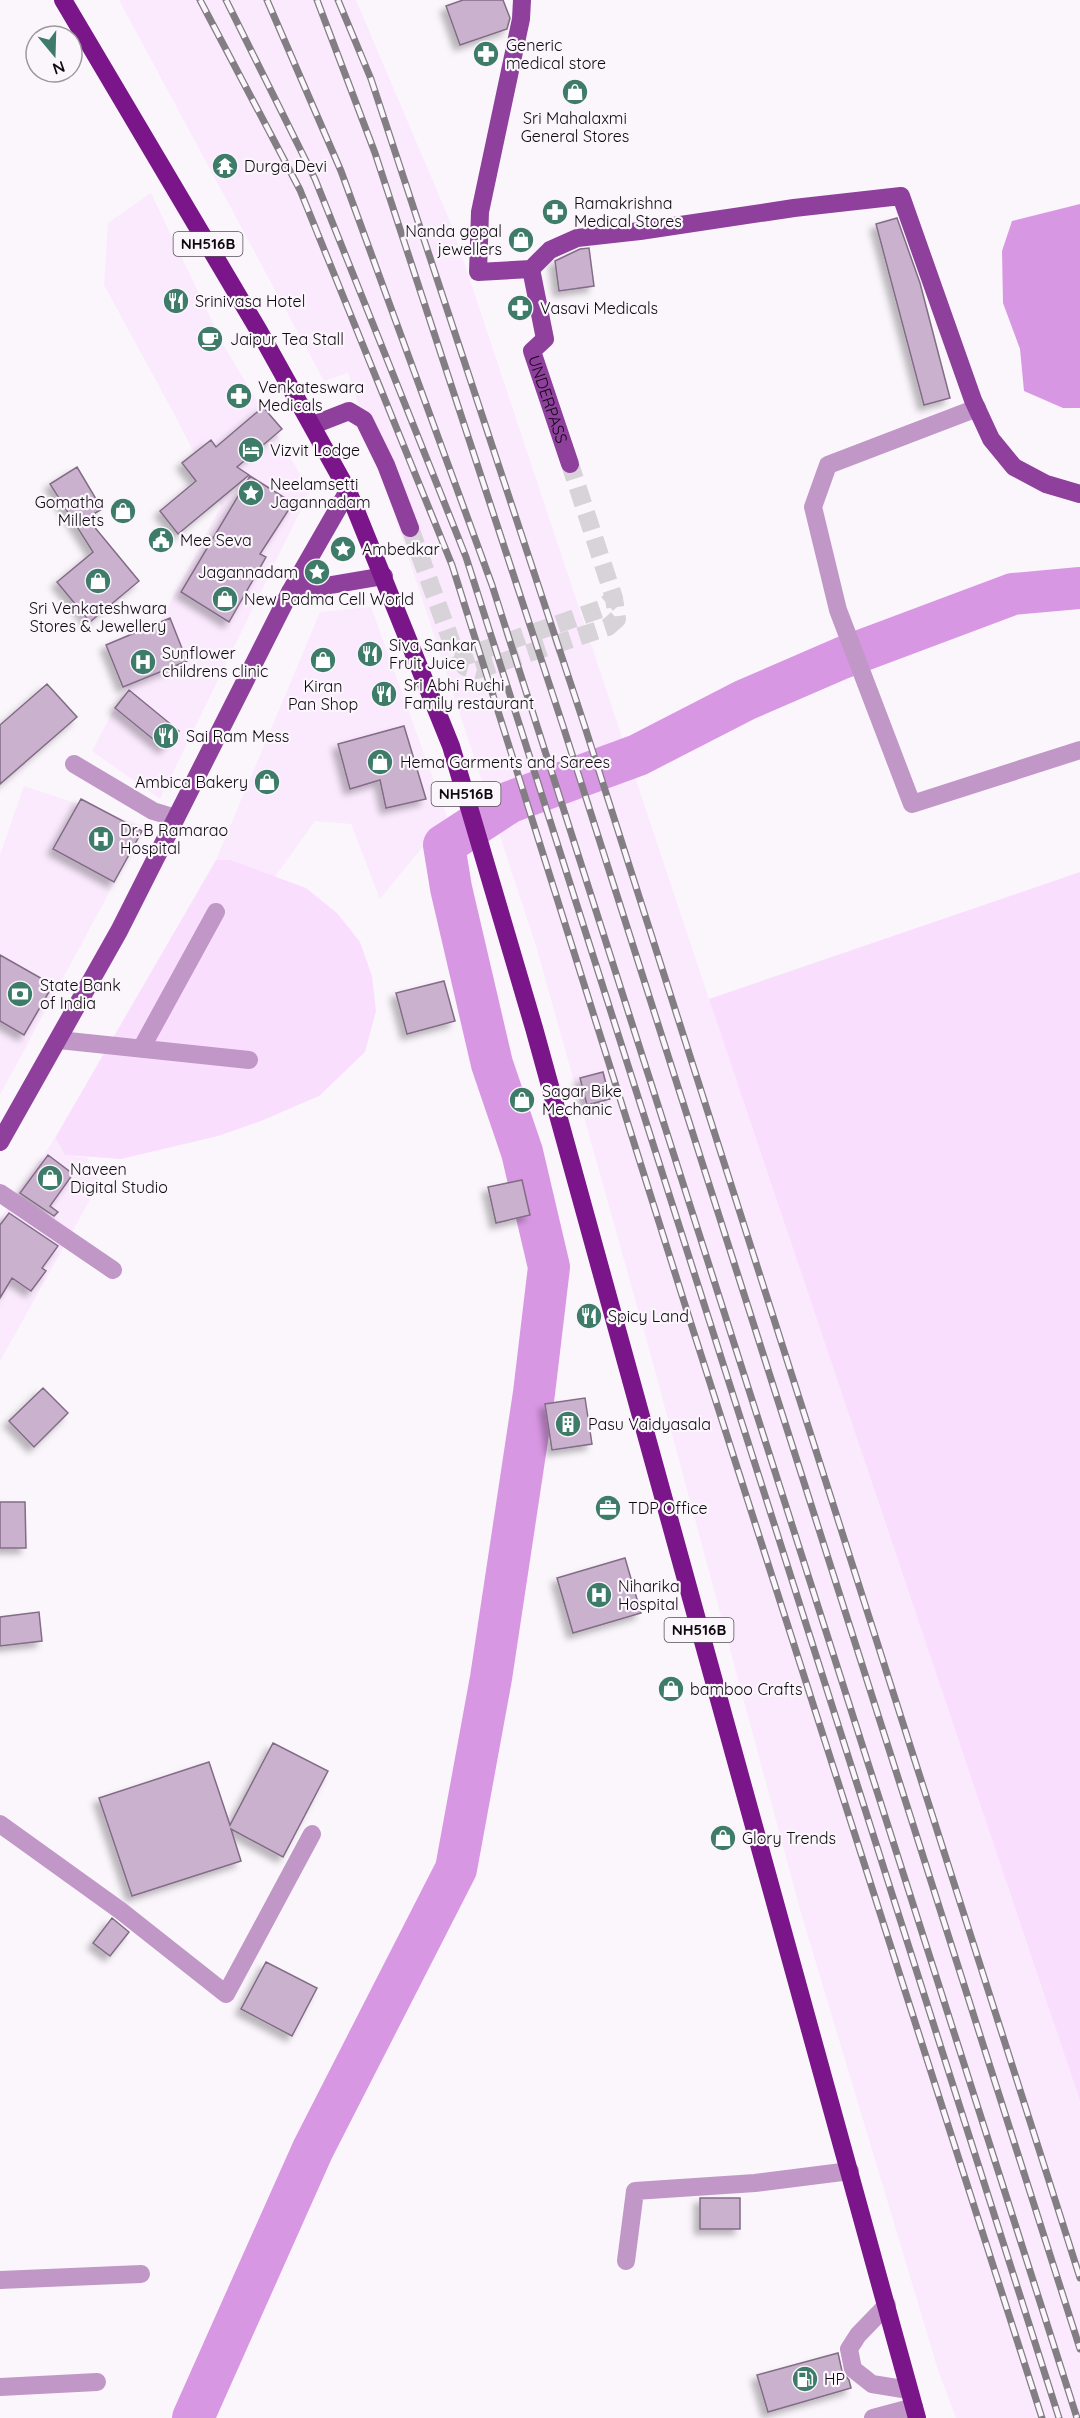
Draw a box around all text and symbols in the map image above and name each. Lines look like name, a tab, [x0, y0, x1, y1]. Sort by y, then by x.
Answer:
north arrow	[24, 24, 84, 84]
place label: Generic medical store	[506, 35, 606, 73]
pharmacy icon: Generic medical store	[471, 39, 501, 69]
text: N	[50, 57, 68, 80]
shop icon: Sri Mahalaxmi General Stores	[560, 77, 590, 107]
place label: Sri Mahalaxmi General Stores	[521, 108, 629, 146]
temple icon: Durga Devi	[210, 151, 240, 181]
place label: Durga Devi	[244, 156, 327, 176]
place label: Ramakrishna Medical Stores	[574, 193, 682, 231]
pharmacy icon: Ramakrishna Medical Stores	[540, 197, 570, 227]
place label: Nanda gopal jewellers	[405, 221, 502, 259]
shop icon: Nanda gopal jewellers	[506, 225, 536, 255]
road number: NH516B	[174, 232, 242, 256]
restaurant icon: Srinivasa Hotel	[161, 286, 191, 316]
place label: Srinivasa Hotel	[195, 291, 305, 311]
pharmacy icon: Vasavi Medicals	[505, 293, 535, 323]
place label: Vasavi Medicals	[540, 298, 658, 318]
cafe icon: Jaipur Tea Stall	[195, 324, 225, 354]
place label: Jaipur Tea Stall	[230, 329, 344, 349]
street label: UNDERPASS	[524, 353, 572, 446]
place label: Venkateswara Medicals	[258, 377, 364, 415]
pharmacy icon: Venkateswara Medicals	[224, 381, 254, 411]
hotel icon: Vizvit Lodge	[236, 435, 266, 465]
place label: Vizvit Lodge	[270, 440, 360, 460]
place label: Neelamsetti Jagannadam	[270, 474, 371, 512]
place icon: Neelamsetti Jagannadam	[236, 478, 266, 508]
place label: Gomatha Millets	[35, 492, 104, 530]
shop icon: Gomatha Millets	[108, 496, 138, 526]
public building icon: Mee Seva	[146, 525, 176, 555]
place label: Mee Seva	[180, 530, 252, 550]
place icon: Ambedkar	[328, 534, 358, 564]
place label: Ambedkar	[362, 539, 440, 559]
place icon: Jagannadam	[302, 557, 332, 587]
place label: Jagannadam	[197, 562, 298, 582]
shop icon: Sri Venkateshwara Stores & Jewellery	[83, 566, 113, 596]
shop icon: New Padma Cell World	[210, 584, 240, 614]
place label: New Padma Cell World	[244, 589, 414, 609]
place label: Sri Venkateshwara Stores & Jewellery	[29, 598, 167, 636]
place label: Siva Sankar Fruit Juice	[389, 635, 476, 673]
restaurant icon: Siva Sankar Fruit Juice	[355, 639, 385, 669]
place label: Sunflower childrens clinic	[162, 643, 268, 681]
shop icon: Kiran Pan Shop	[308, 645, 338, 675]
hospital icon: Sunflower childrens clinic	[128, 647, 158, 677]
place label: Sri Abhi Ruchi Family restaurant	[404, 675, 534, 713]
place label: Kiran Pan Shop	[288, 676, 358, 714]
restaurant icon: Sri Abhi Ruchi Family restaurant	[369, 679, 399, 709]
restaurant icon: Sai Ram Mess	[151, 721, 181, 751]
place label: Sai Ram Mess	[186, 726, 289, 746]
shop icon: Hema Garments and Sarees	[365, 747, 395, 777]
place label: Hema Garments and Sarees	[400, 752, 610, 772]
shop icon: Ambica Bakery	[252, 767, 282, 797]
place label: Ambica Bakery	[135, 772, 248, 792]
road number: NH516B	[432, 782, 500, 806]
place label: Dr. B Ramarao Hospital	[120, 820, 228, 858]
hospital icon: Dr. B Ramarao Hospital	[86, 824, 116, 854]
place label: State Bank of India	[40, 975, 121, 1013]
bank icon: State Bank of India	[5, 979, 35, 1009]
place label: Sagar Bike Mechanic	[542, 1081, 622, 1119]
shop icon: Sagar Bike Mechanic	[507, 1085, 537, 1115]
place label: Naveen Digital Studio	[70, 1159, 168, 1197]
shop icon: Naveen Digital Studio	[35, 1163, 65, 1193]
restaurant icon: Spicy Land	[574, 1301, 604, 1331]
place label: Spicy Land	[608, 1306, 689, 1326]
building icon: Pasu Vaidyasala	[553, 1409, 583, 1439]
place label: Pasu Vaidyasala	[588, 1414, 711, 1434]
office icon: TDP Office	[593, 1493, 623, 1523]
place label: TDP Office	[628, 1498, 708, 1518]
place label: Niharika Hospital	[618, 1576, 680, 1614]
hospital icon: Niharika Hospital	[584, 1580, 614, 1610]
road number: NH516B	[664, 1618, 734, 1642]
shop icon: bamboo Crafts	[656, 1674, 686, 1704]
place label: bamboo Crafts	[690, 1679, 803, 1699]
shop icon: Glory Trends	[708, 1823, 738, 1853]
place label: Glory Trends	[742, 1828, 836, 1848]
fuel station icon: HP	[790, 2364, 820, 2394]
place label: HP	[824, 2369, 845, 2389]

